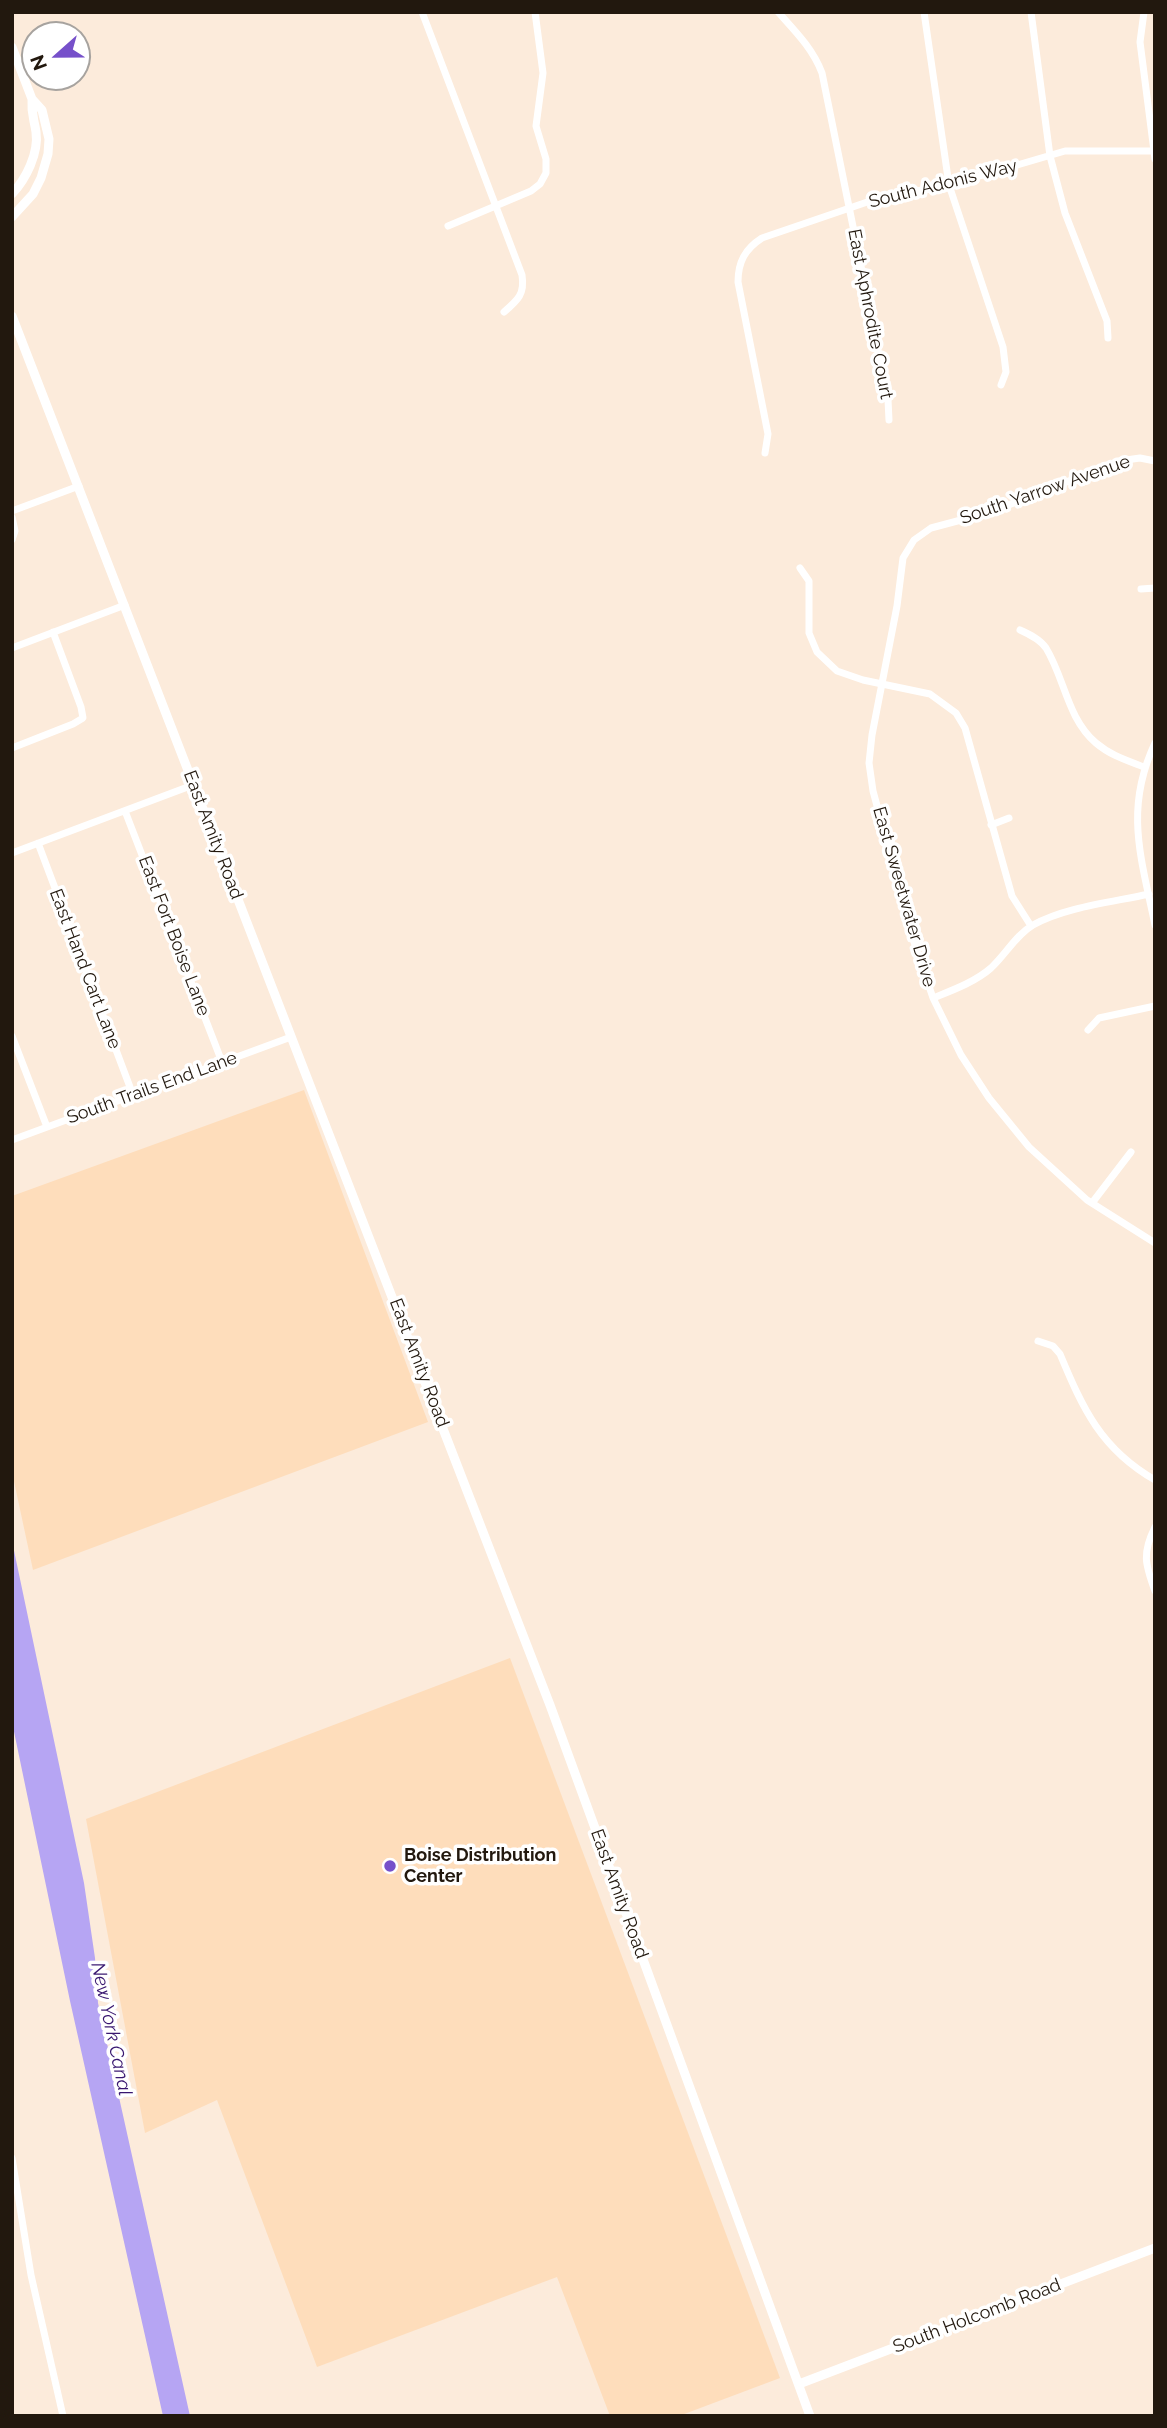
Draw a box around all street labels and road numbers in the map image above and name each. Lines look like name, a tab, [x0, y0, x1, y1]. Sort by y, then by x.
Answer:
street label: South Adonis Way	[867, 155, 1019, 213]
street label: East Aphrodite Court	[843, 227, 897, 401]
street label: South Yarrow Avenue	[957, 451, 1133, 529]
street label: East Amity Road	[179, 768, 247, 902]
street label: East Sweetwater Drive	[868, 804, 940, 990]
street label: East Fort Boise Lane	[134, 853, 214, 1019]
street label: East Hand Cart Lane	[44, 886, 126, 1052]
street label: South Trails End Lane	[64, 1047, 240, 1129]
street label: East Amity Road	[385, 1296, 453, 1430]
street label: East Amity Road	[586, 1826, 652, 1962]
street label: South Holcomb Road	[890, 2274, 1064, 2358]

